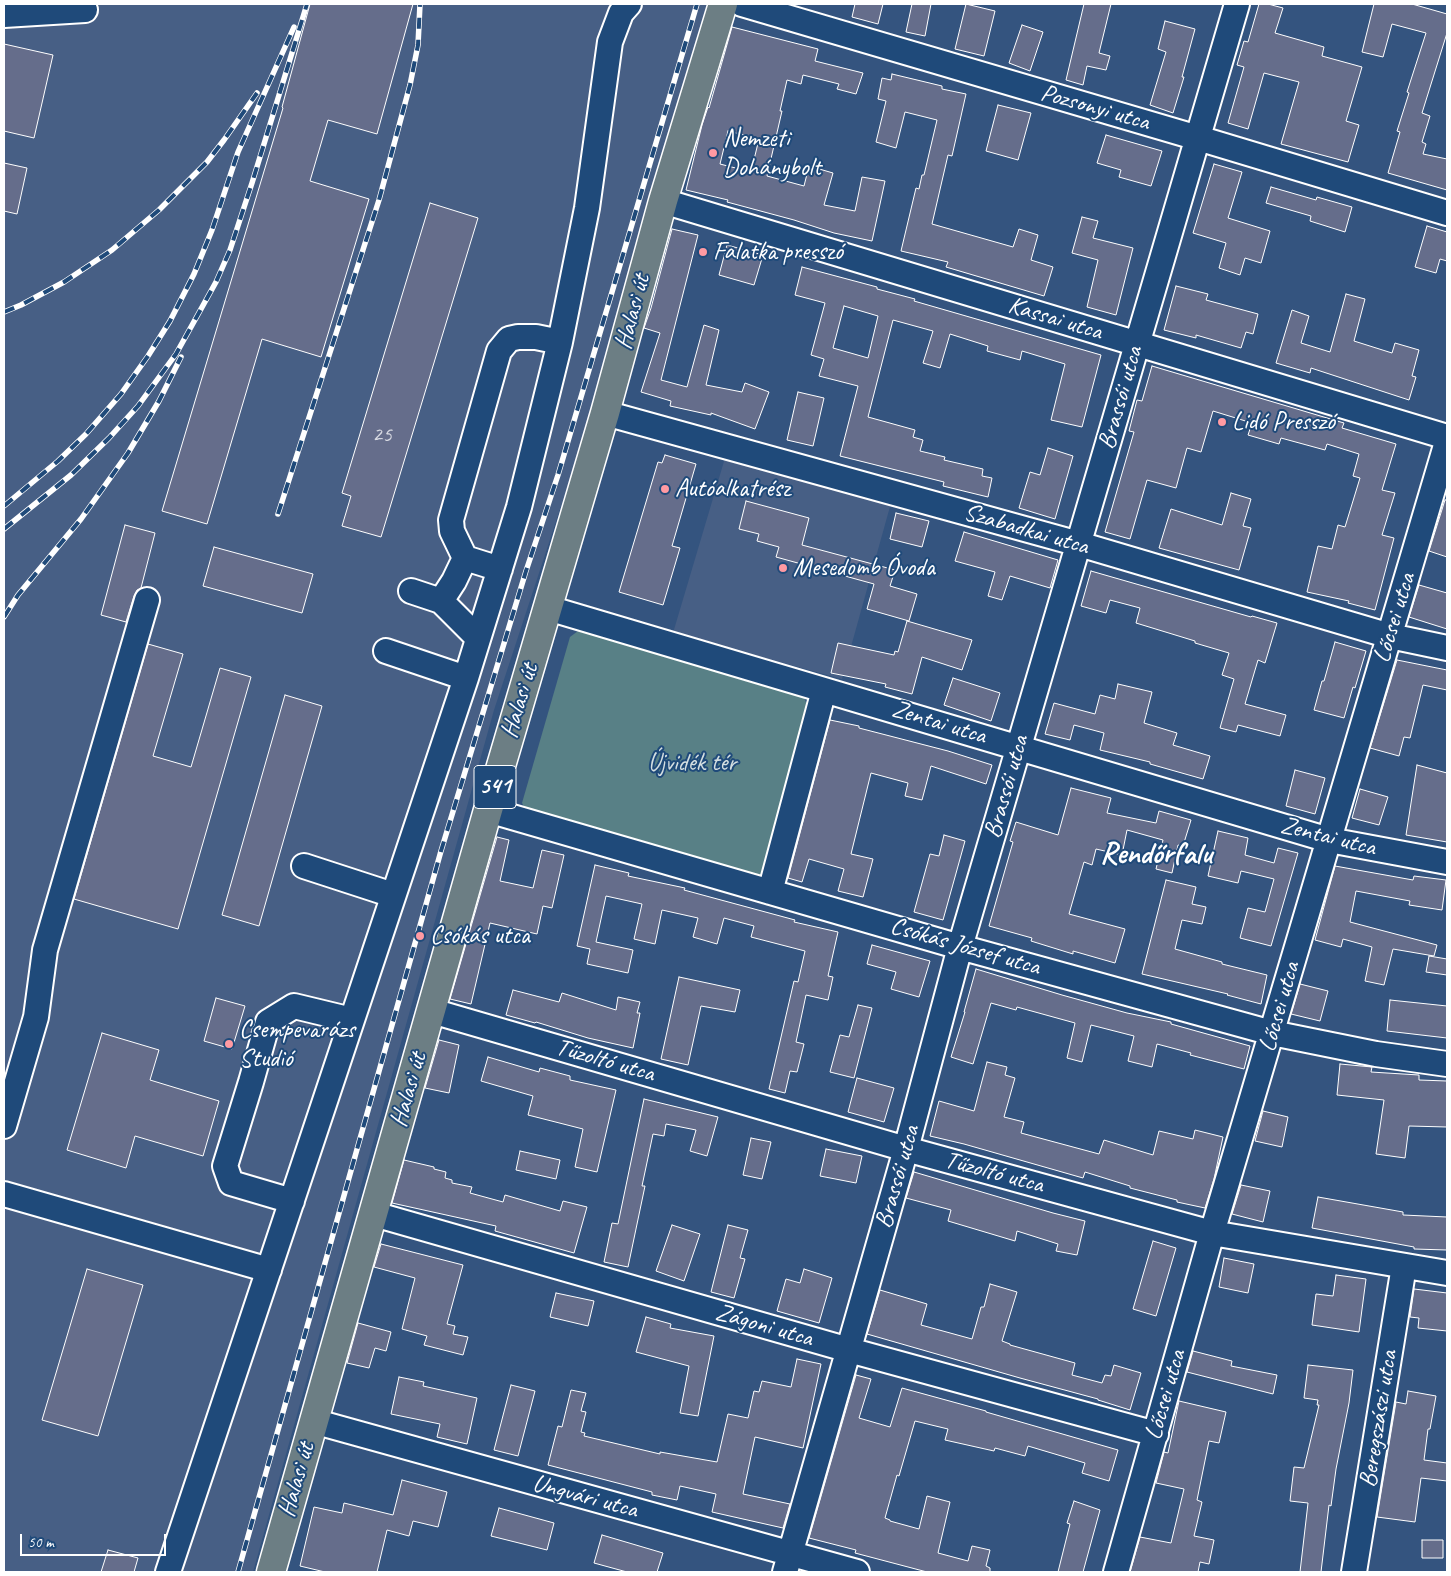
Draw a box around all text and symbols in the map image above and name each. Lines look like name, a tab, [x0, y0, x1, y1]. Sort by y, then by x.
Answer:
street label: Pozsonyi utca	[1037, 78, 1153, 138]
place label: Nemzeti Dohánybolt	[723, 124, 821, 183]
marker: Nemzeti Dohánybolt	[707, 147, 719, 159]
place label: Falatka presszó	[713, 237, 843, 267]
marker: Falatka presszó	[697, 246, 709, 258]
street label: Halasi út	[609, 271, 657, 353]
street label: Kassai utca	[1004, 291, 1106, 347]
street label: Brassói utca	[1092, 343, 1150, 453]
place label: Lidó Presszó	[1232, 407, 1335, 437]
marker: Lidó Presszó	[1216, 416, 1228, 428]
house number: 25	[372, 422, 392, 448]
place label: Autóalkatrész	[675, 474, 790, 504]
marker: Autóalkatrész	[659, 483, 671, 495]
street label: Szabadkai utca	[960, 498, 1092, 562]
place label: Mesedomb Óvoda	[793, 553, 935, 583]
marker: Mesedomb Óvoda	[777, 562, 789, 574]
street label: Lőcsei utca	[1367, 570, 1423, 666]
street label: Halasi út	[495, 660, 545, 742]
street label: Zentai utca	[888, 695, 990, 751]
street label: Brassói utca	[978, 732, 1036, 842]
park label: Újvidék tér	[648, 748, 736, 778]
road number: 541	[474, 766, 516, 809]
street label: Zentai utca	[1277, 811, 1379, 863]
district label: Rendőrfalu	[1100, 837, 1212, 873]
street label: Csókás József utca	[887, 911, 1043, 983]
place label: Csókás utca	[430, 921, 530, 951]
marker: Csókás utca	[414, 930, 426, 942]
street label: Lőcsei utca	[1253, 959, 1307, 1055]
place label: Csempevarázs Studió	[239, 1015, 355, 1074]
street label: Tűzoltó utca	[552, 1033, 658, 1089]
marker: Csempevarázs Studió	[223, 1038, 235, 1050]
street label: Halasi út	[384, 1049, 434, 1131]
street label: Brassói utca	[869, 1122, 927, 1232]
street label: Tűzoltó utca	[941, 1145, 1047, 1201]
street label: Zágoni utca	[712, 1298, 816, 1354]
street label: Lőcsei utca	[1139, 1347, 1193, 1443]
street label: Beregszászi utca	[1353, 1349, 1405, 1489]
street label: Halasi út	[272, 1439, 322, 1521]
street label: Ungvári utca	[529, 1469, 641, 1525]
scale bar	[22, 1524, 169, 1556]
text: 50 m	[28, 1533, 54, 1552]

